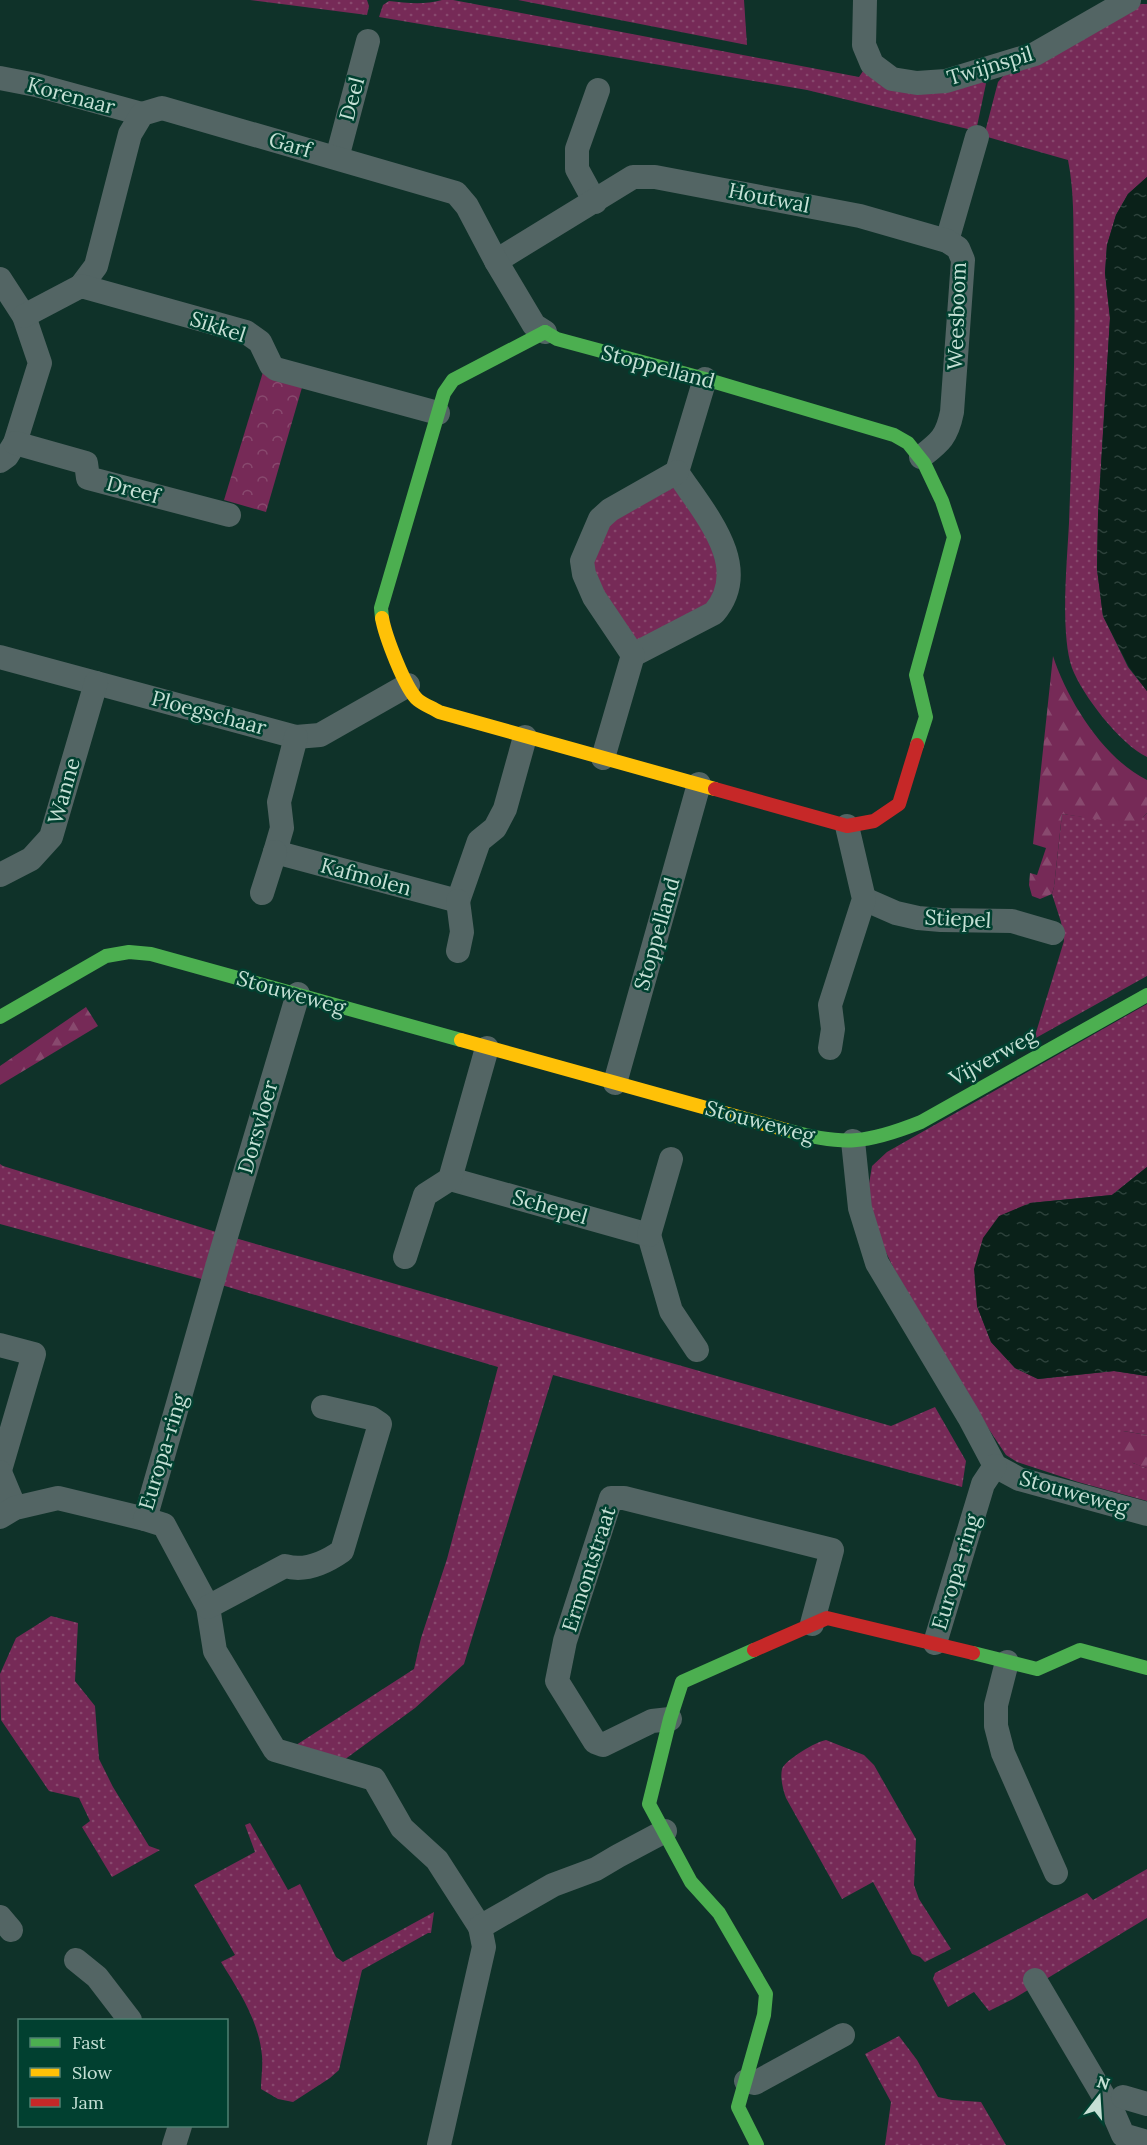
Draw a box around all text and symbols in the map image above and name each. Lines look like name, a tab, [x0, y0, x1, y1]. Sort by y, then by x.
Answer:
street label: Twijnspil	[944, 40, 1036, 91]
street label: Korenaar	[24, 71, 118, 120]
street label: Deel	[333, 74, 370, 124]
street label: Garf	[266, 126, 316, 164]
street label: Houtwal	[726, 176, 812, 219]
street label: Weesboom	[941, 261, 972, 370]
street label: Sikkel	[187, 305, 250, 348]
street label: Stoppelland	[598, 338, 718, 395]
street label: Dreef	[103, 469, 165, 510]
street label: Ploegschaar	[149, 684, 270, 741]
street label: Wanne	[41, 755, 86, 827]
street label: Kafmolen	[318, 851, 415, 902]
street label: Stoppelland	[628, 874, 686, 993]
street label: Stiepel	[924, 903, 992, 934]
street label: Stouweweg	[234, 964, 349, 1021]
street label: Vijverweg	[944, 1021, 1041, 1092]
street label: Dorsvloer	[231, 1077, 284, 1177]
street label: Stouweweg	[703, 1094, 818, 1149]
street label: Schepel	[510, 1183, 591, 1230]
street label: Europa-ring	[132, 1390, 193, 1513]
street label: Stouweweg	[1017, 1464, 1132, 1521]
street label: Ermontstraat	[556, 1502, 622, 1635]
street label: Europa-ring	[925, 1510, 986, 1633]
legend	[18, 2019, 228, 2127]
text: Fast	[72, 2031, 106, 2054]
text: Slow	[72, 2061, 112, 2084]
north arrow	[1069, 2067, 1129, 2127]
text: N	[1095, 2071, 1112, 2094]
text: Jam	[71, 2091, 104, 2114]

